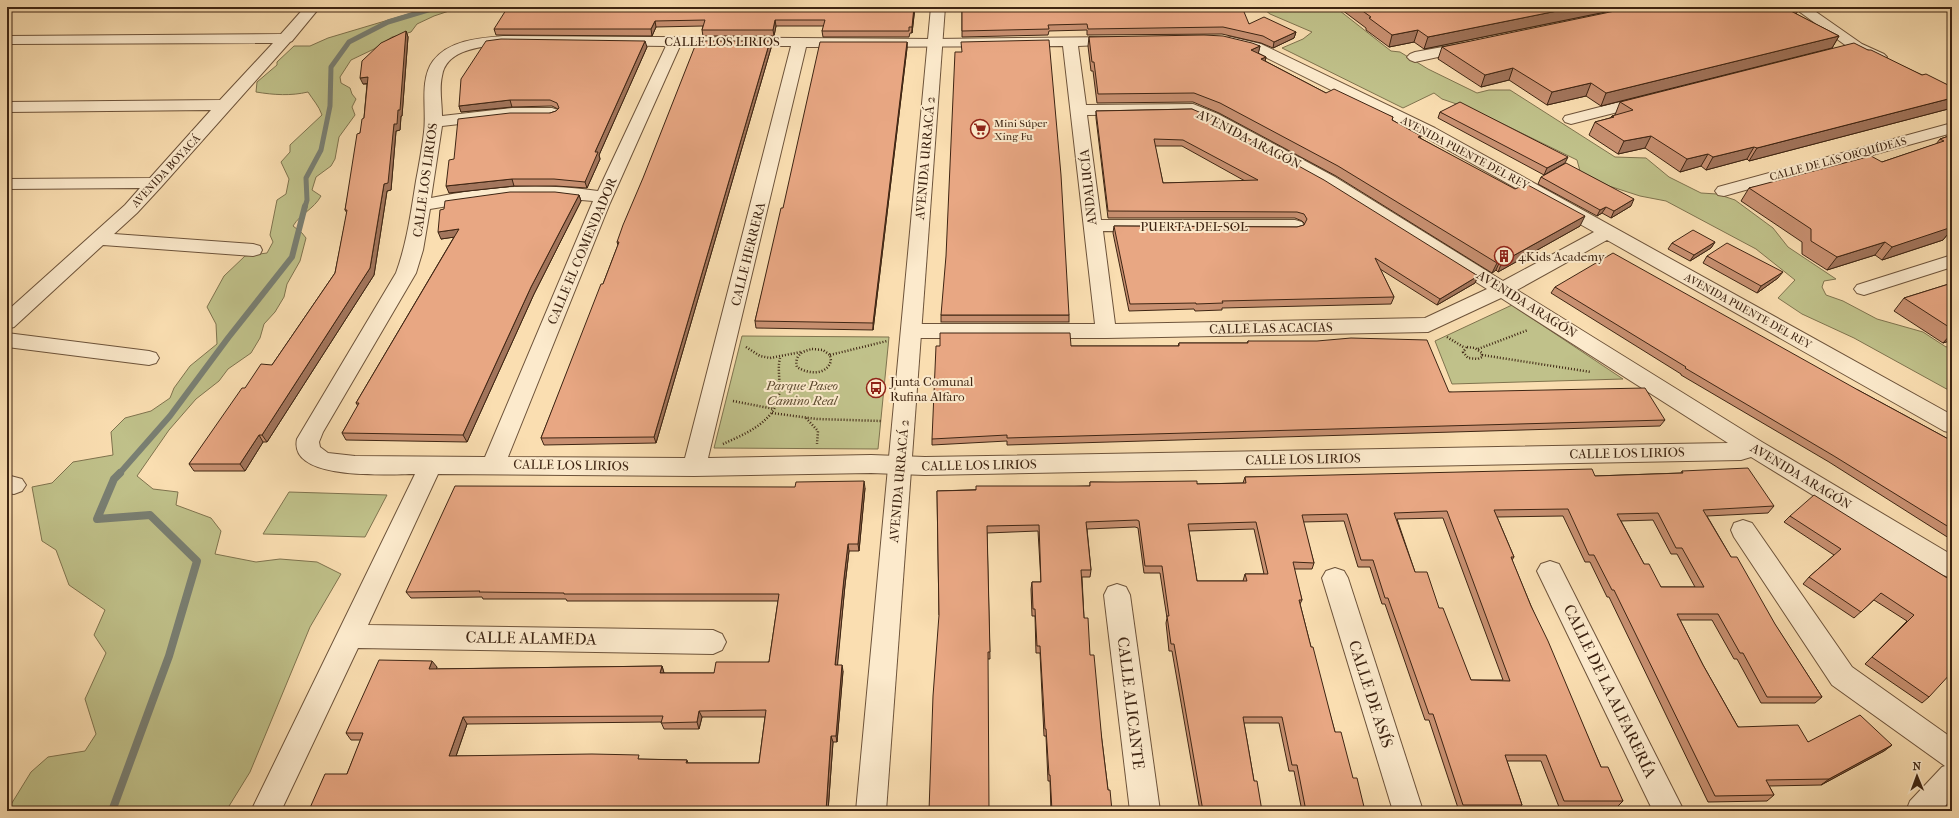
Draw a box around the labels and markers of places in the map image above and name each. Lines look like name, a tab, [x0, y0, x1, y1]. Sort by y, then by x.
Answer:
place label: Mini Súper Xing Fu	[994, 117, 1048, 143]
supermarket icon: Mini Súper Xing Fu	[969, 118, 991, 140]
building icon: 4Kids Academy	[1493, 245, 1515, 267]
place label: 4Kids Academy	[1518, 249, 1606, 264]
place label: Junta Comunal Rufina Alfaro	[889, 374, 974, 404]
bus stop icon: Junta Comunal Rufina Alfaro	[865, 377, 887, 399]

